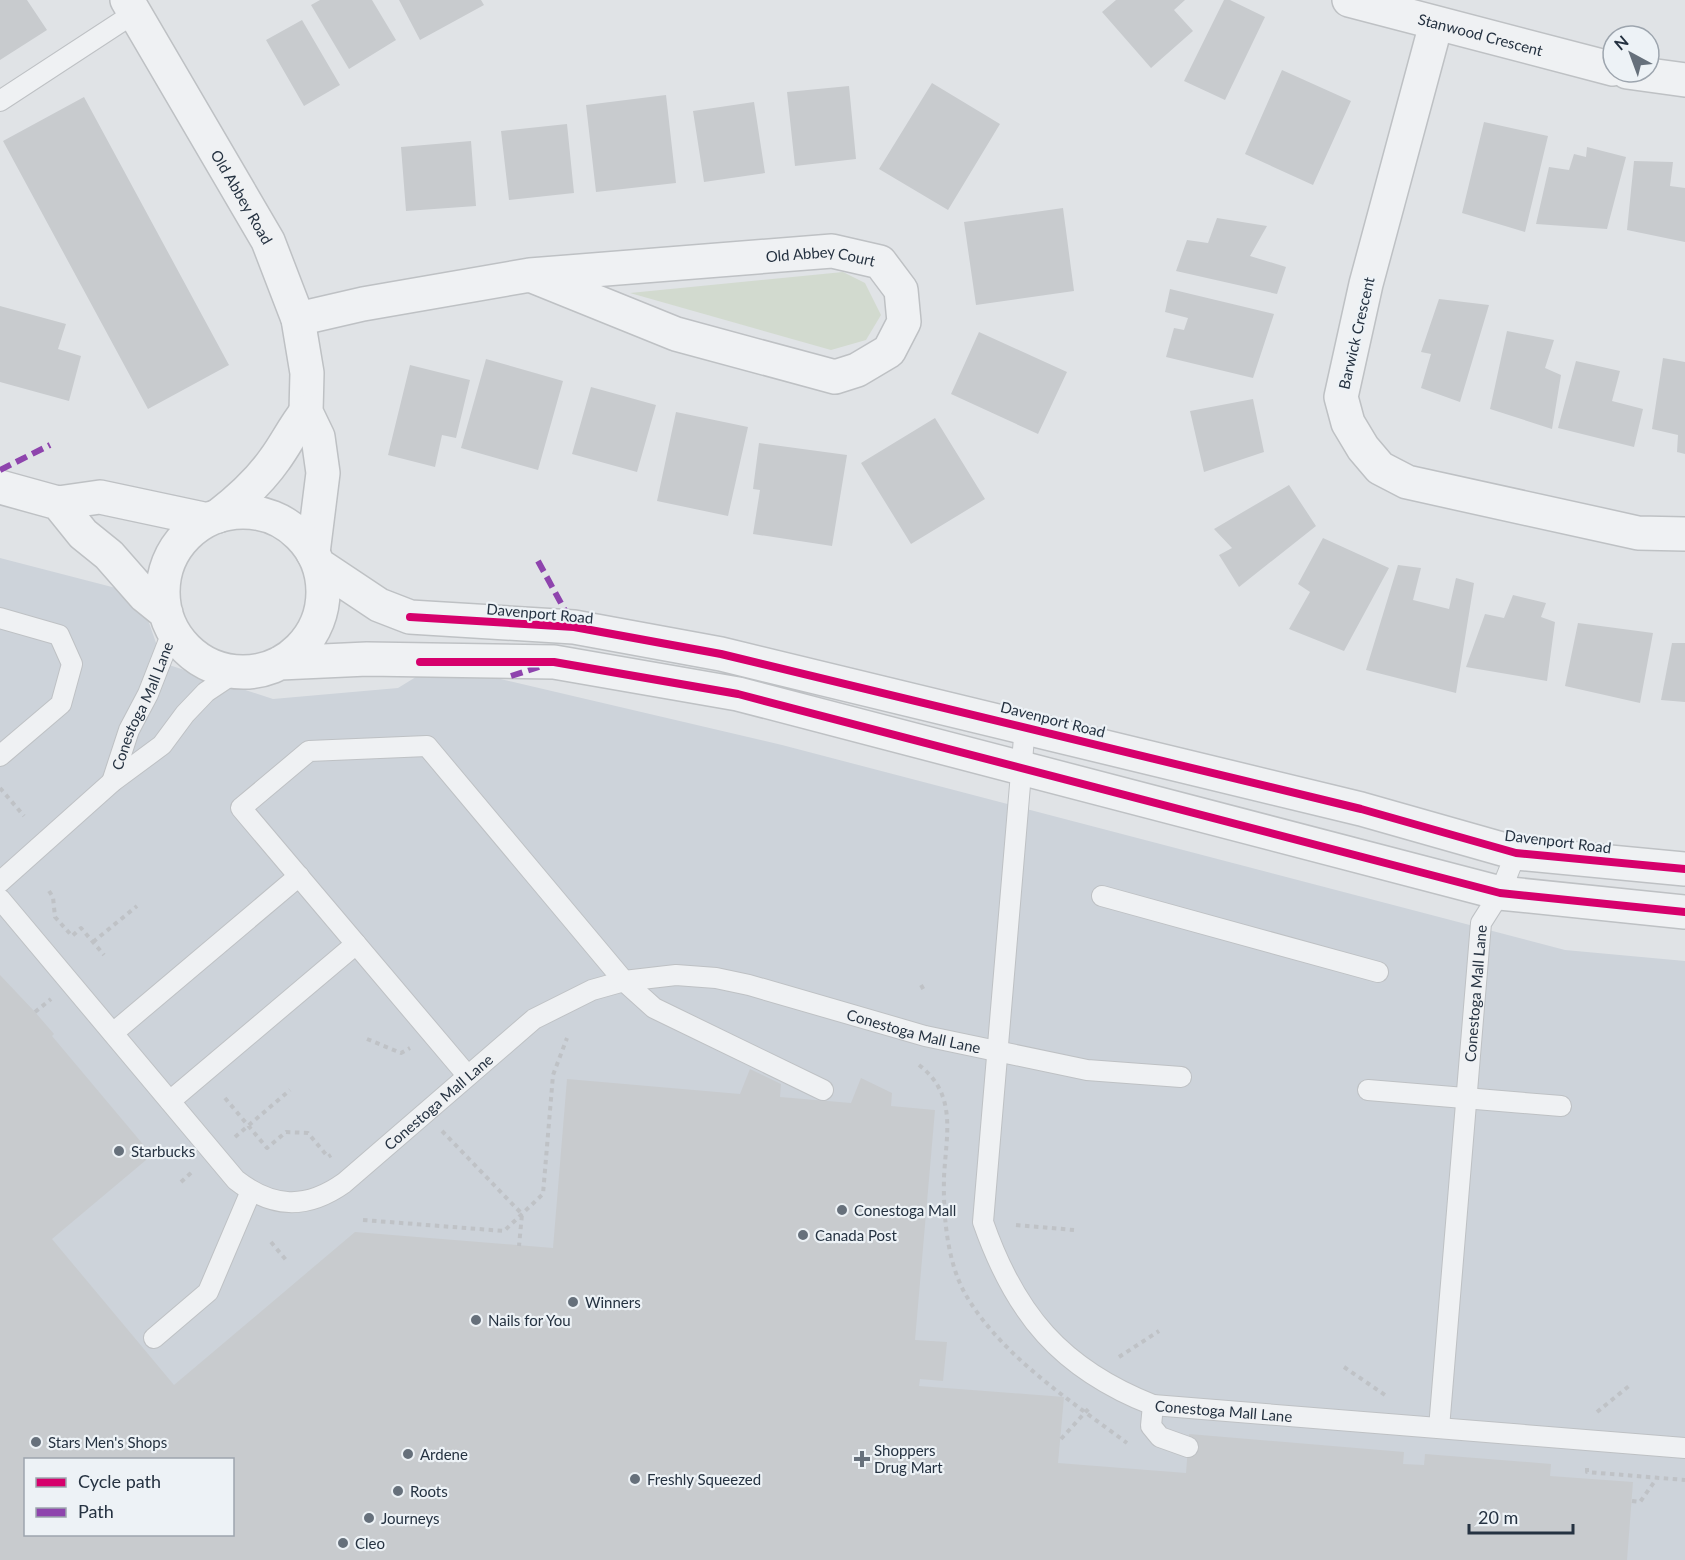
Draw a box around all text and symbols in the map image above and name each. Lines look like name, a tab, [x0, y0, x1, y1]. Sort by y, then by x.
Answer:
street label: Stanwood Crescent	[1416, 9, 1545, 59]
north arrow	[1601, 24, 1661, 84]
text: N	[1610, 31, 1632, 54]
street label: Old Abbey Road	[208, 146, 277, 247]
street label: Old Abbey Court	[765, 242, 878, 270]
street label: Barwick Crescent	[1334, 275, 1378, 391]
street label: Davenport Road	[486, 599, 594, 627]
street label: Conestoga Mall Lane	[108, 639, 177, 772]
street label: Davenport Road	[999, 697, 1107, 741]
street label: Davenport Road	[1504, 826, 1612, 856]
street label: Conestoga Mall Lane	[1460, 924, 1490, 1063]
street label: Conestoga Mall Lane	[845, 1005, 983, 1056]
street label: Conestoga Mall Lane	[380, 1050, 496, 1153]
place label: Starbucks	[131, 1142, 195, 1160]
marker: Starbucks	[112, 1144, 126, 1158]
place label: Conestoga Mall	[854, 1201, 956, 1219]
marker: Conestoga Mall	[835, 1203, 849, 1217]
place label: Canada Post	[815, 1226, 898, 1244]
marker: Canada Post	[796, 1228, 810, 1242]
place label: Winners	[585, 1293, 641, 1311]
marker: Winners	[566, 1295, 580, 1309]
place label: Nails for You	[488, 1311, 571, 1329]
marker: Nails for You	[469, 1313, 483, 1327]
street label: Conestoga Mall Lane	[1154, 1396, 1293, 1425]
place label: Stars Men's Shops	[48, 1433, 167, 1451]
marker: Stars Men's Shops	[29, 1435, 43, 1449]
place label: Shoppers Drug Mart	[874, 1441, 943, 1476]
place label: Ardene	[420, 1445, 468, 1463]
marker: Ardene	[401, 1447, 415, 1461]
marker: Shoppers Drug Mart	[855, 1452, 869, 1466]
legend	[24, 1458, 234, 1536]
text: Cycle path	[78, 1470, 161, 1492]
place label: Freshly Squeezed	[647, 1470, 761, 1488]
marker: Freshly Squeezed	[628, 1472, 642, 1486]
place label: Roots	[410, 1482, 448, 1500]
marker: Roots	[391, 1484, 405, 1498]
scale bar	[1469, 1497, 1572, 1535]
text: Path	[78, 1500, 114, 1522]
text: 20 m	[1478, 1506, 1518, 1528]
place label: Journeys	[381, 1509, 440, 1527]
marker: Journeys	[362, 1511, 376, 1525]
place label: Cleo	[355, 1534, 385, 1552]
marker: Cleo	[336, 1536, 350, 1550]

